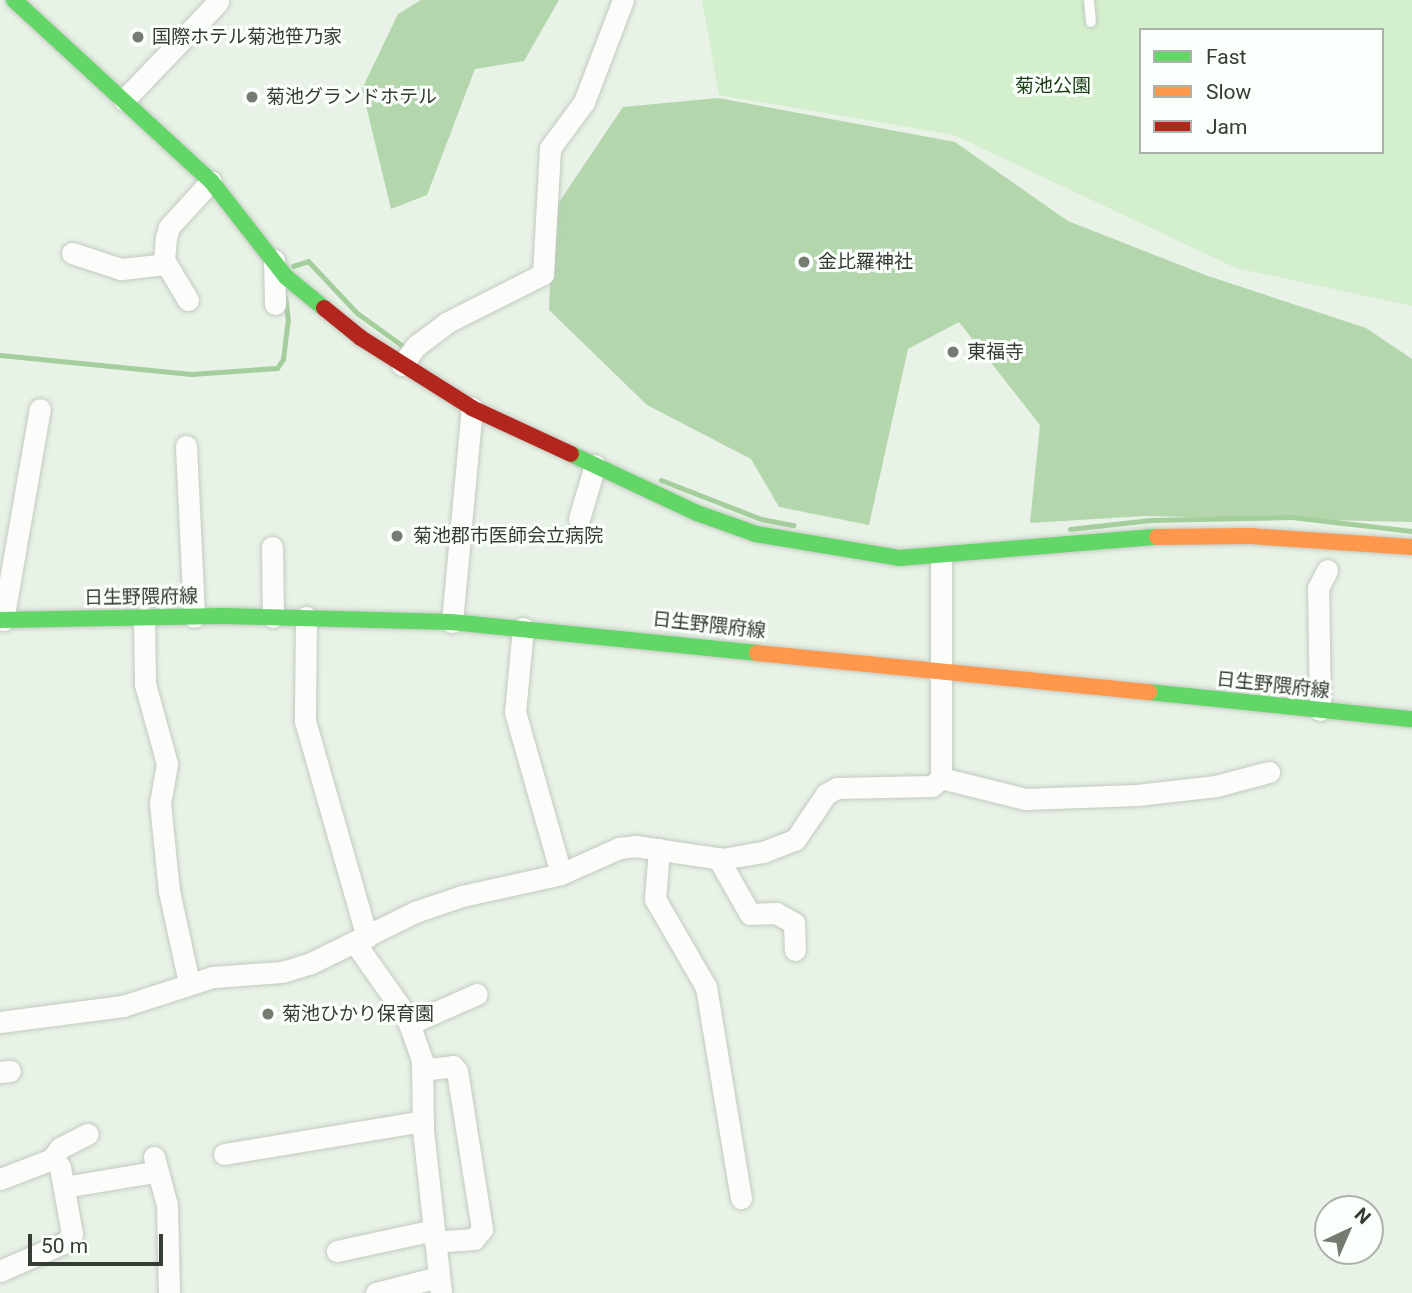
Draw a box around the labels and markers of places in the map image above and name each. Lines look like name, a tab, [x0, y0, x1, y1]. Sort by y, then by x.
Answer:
place label: 国際ホテル菊池笹乃家	[152, 26, 342, 48]
marker: 国際ホテル菊池笹乃家	[130, 29, 146, 45]
place label: 菊池グランドホテル	[266, 86, 437, 108]
marker: 菊池グランドホテル	[244, 89, 260, 105]
place label: 金比羅神社	[818, 251, 913, 273]
marker: 金比羅神社	[796, 254, 812, 270]
place label: 東福寺	[967, 341, 1024, 363]
marker: 東福寺	[945, 344, 961, 360]
place label: 菊池郡市医師会立病院	[413, 525, 603, 547]
marker: 菊池郡市医師会立病院	[387, 526, 407, 546]
place label: 菊池ひかり保育園	[282, 1003, 434, 1025]
marker: 菊池ひかり保育園	[260, 1006, 276, 1022]

